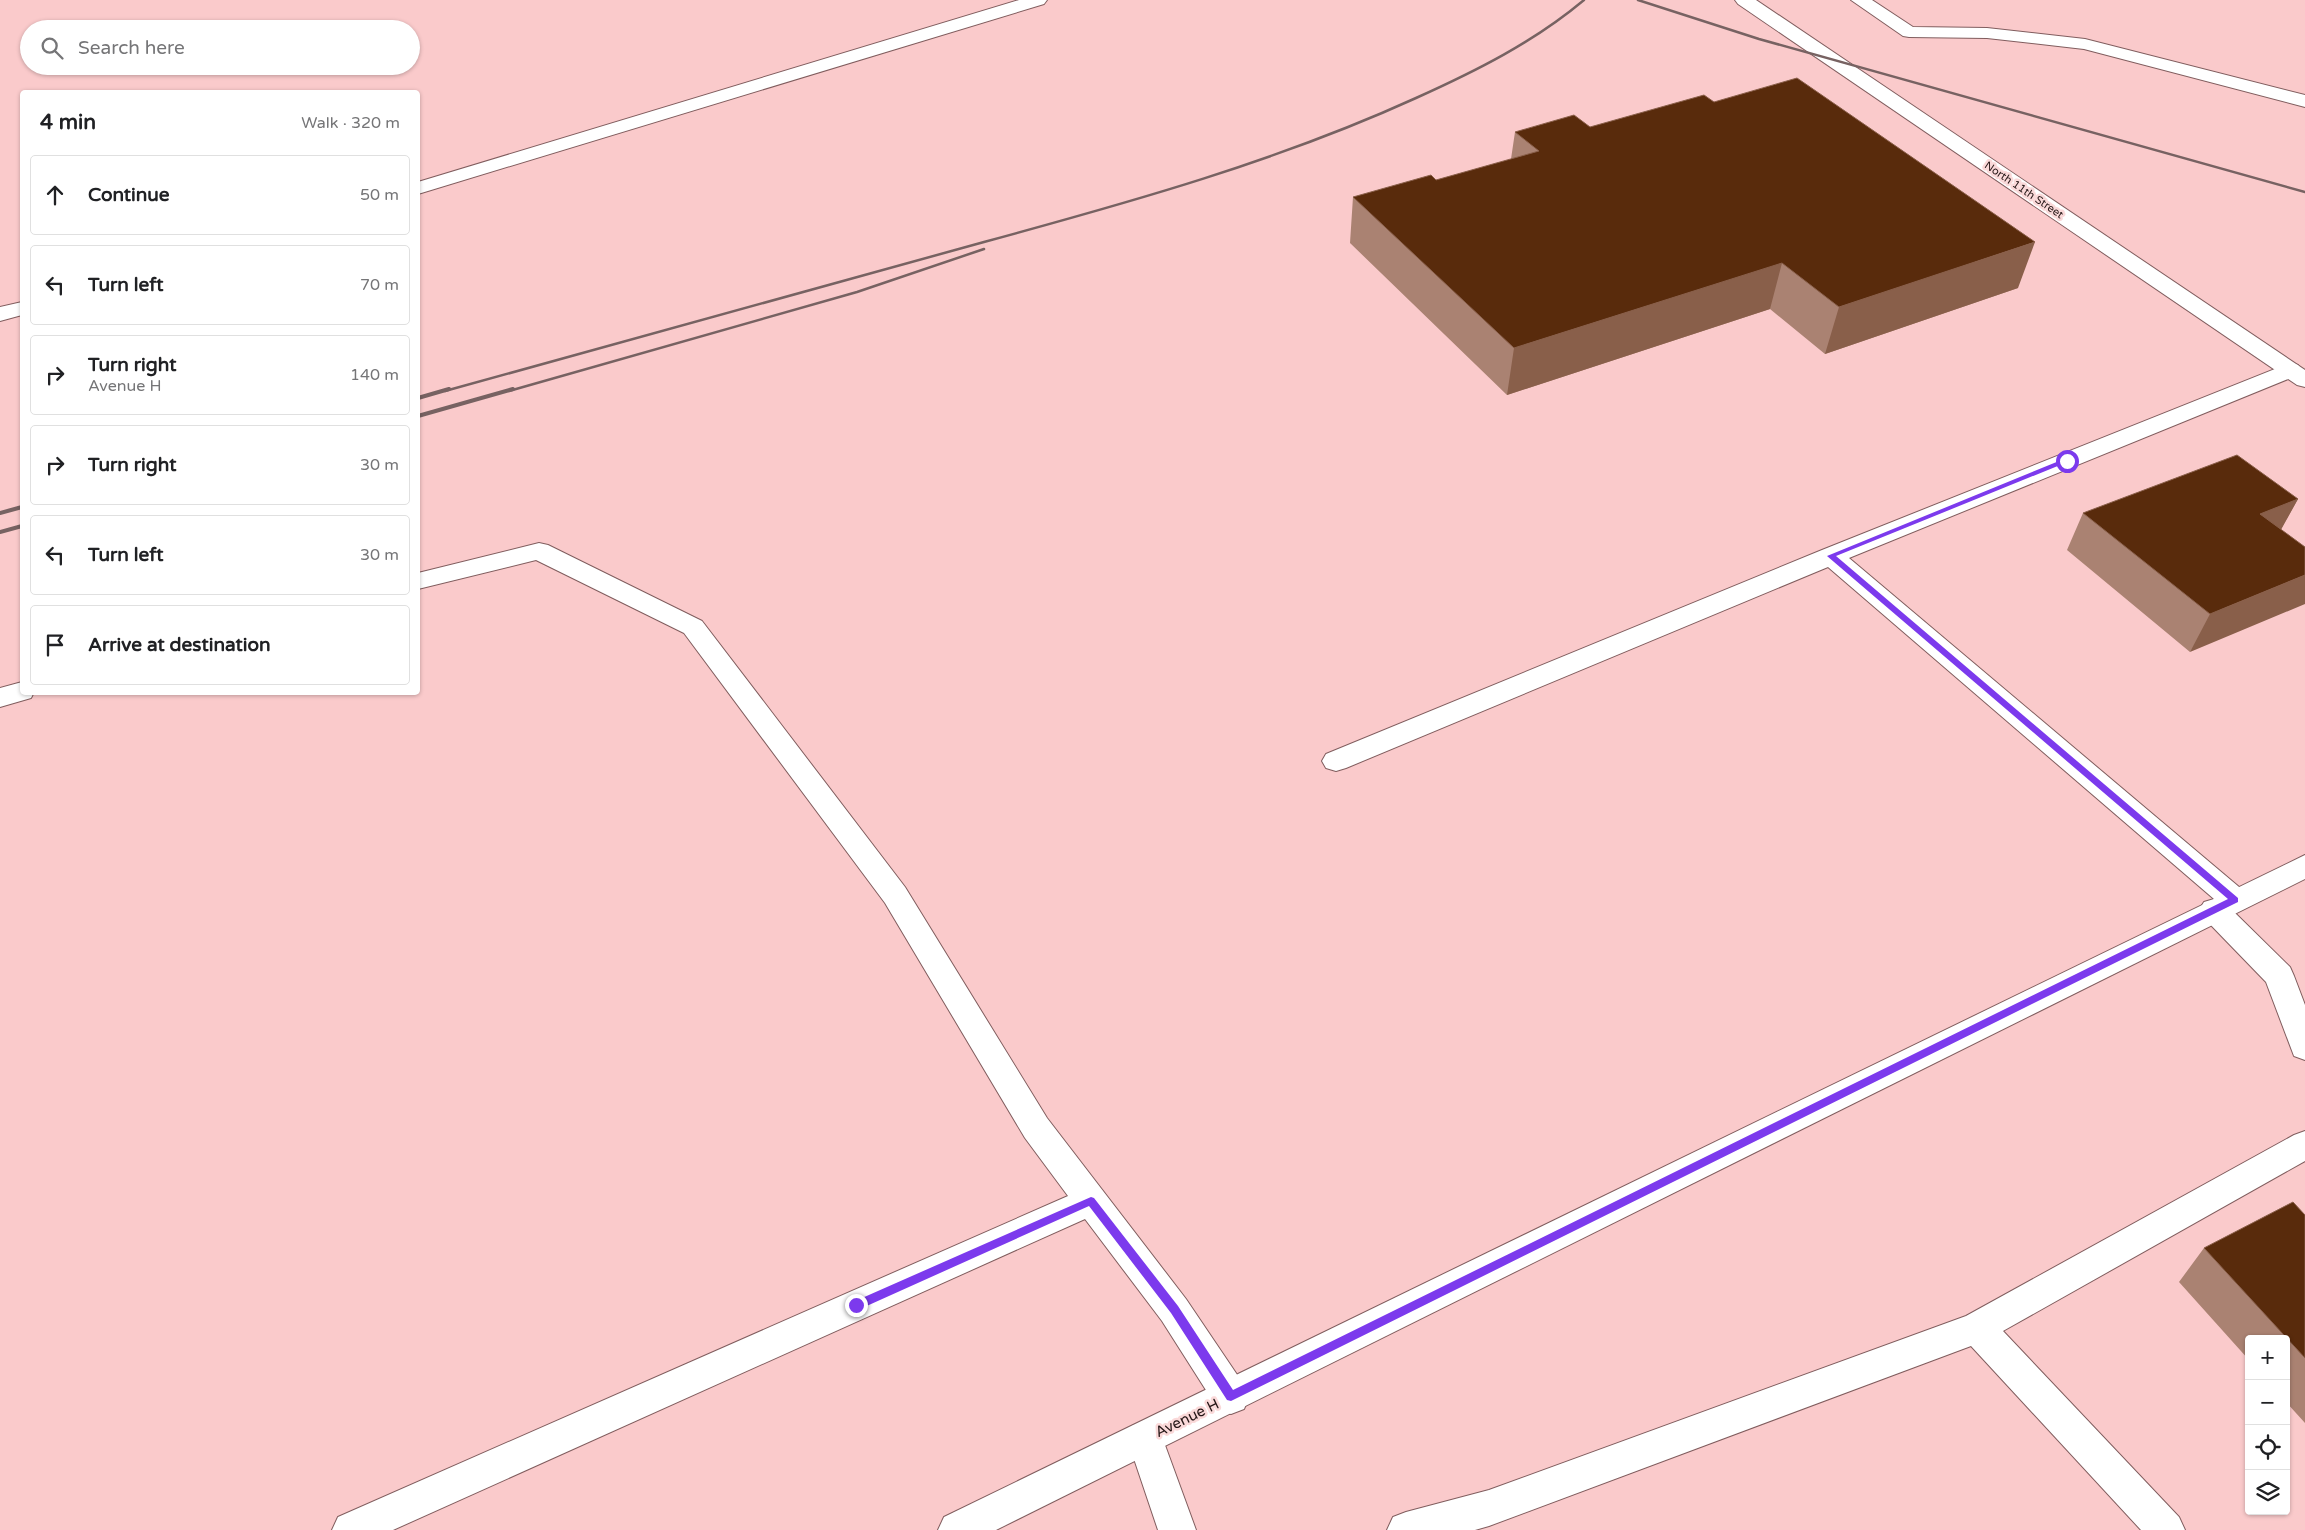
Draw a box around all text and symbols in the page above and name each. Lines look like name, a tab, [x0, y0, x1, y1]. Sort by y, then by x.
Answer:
search box	[20, 20, 420, 75]
icon: search	[38, 34, 66, 62]
text: Search here	[78, 37, 185, 59]
text: 4 min	[40, 110, 96, 135]
text: Walk · 320 m	[301, 113, 400, 133]
street label: North 11th Street	[1982, 159, 2066, 221]
icon: ahead	[41, 181, 69, 209]
text: Continue	[88, 184, 170, 206]
text: 50 m	[360, 185, 399, 205]
icon: left	[41, 271, 69, 299]
text: Turn left	[88, 274, 164, 296]
text: 70 m	[360, 275, 399, 295]
text: Turn right	[88, 354, 176, 376]
icon: right	[41, 361, 69, 389]
text: 140 m	[350, 365, 399, 385]
text: Avenue H	[88, 376, 162, 396]
route start	[2056, 450, 2079, 473]
icon: right	[41, 451, 69, 479]
text: Turn right	[88, 454, 176, 476]
text: 30 m	[360, 455, 399, 475]
icon: left	[41, 541, 69, 569]
text: Turn left	[88, 544, 164, 566]
text: 30 m	[360, 545, 399, 565]
icon: arrive	[41, 631, 69, 659]
text: Arrive at destination	[88, 634, 271, 656]
route end	[845, 1294, 868, 1317]
map controls	[2245, 1335, 2290, 1515]
button: +	[2245, 1335, 2290, 1380]
button: −	[2245, 1380, 2290, 1425]
street label: Avenue H	[1152, 1395, 1222, 1441]
button: locate	[2245, 1425, 2290, 1470]
button: layers	[2245, 1470, 2290, 1515]

